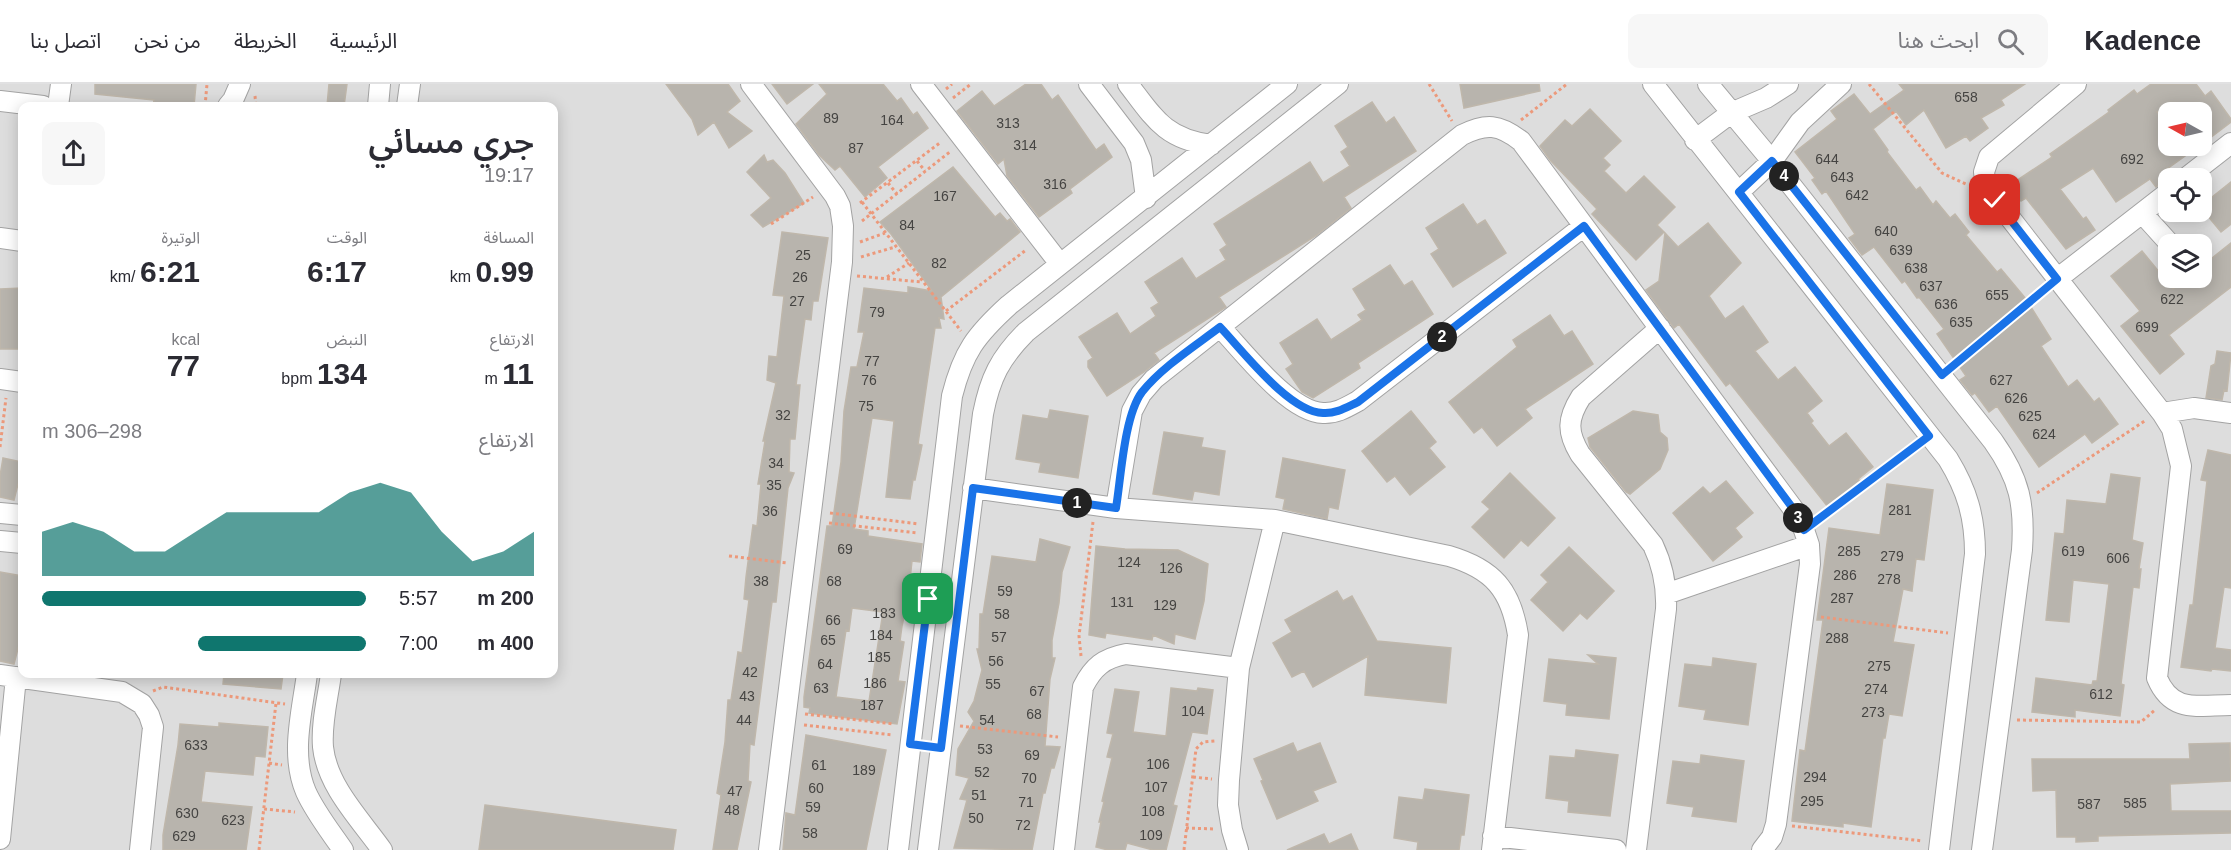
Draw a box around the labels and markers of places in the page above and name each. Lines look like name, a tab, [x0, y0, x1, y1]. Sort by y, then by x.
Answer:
pin: 4	[1769, 161, 1799, 191]
pin	[1969, 174, 2020, 225]
pin: 2	[1427, 322, 1457, 352]
pin: 1	[1062, 488, 1092, 518]
pin: 3	[1783, 503, 1813, 533]
pin	[902, 573, 953, 624]

